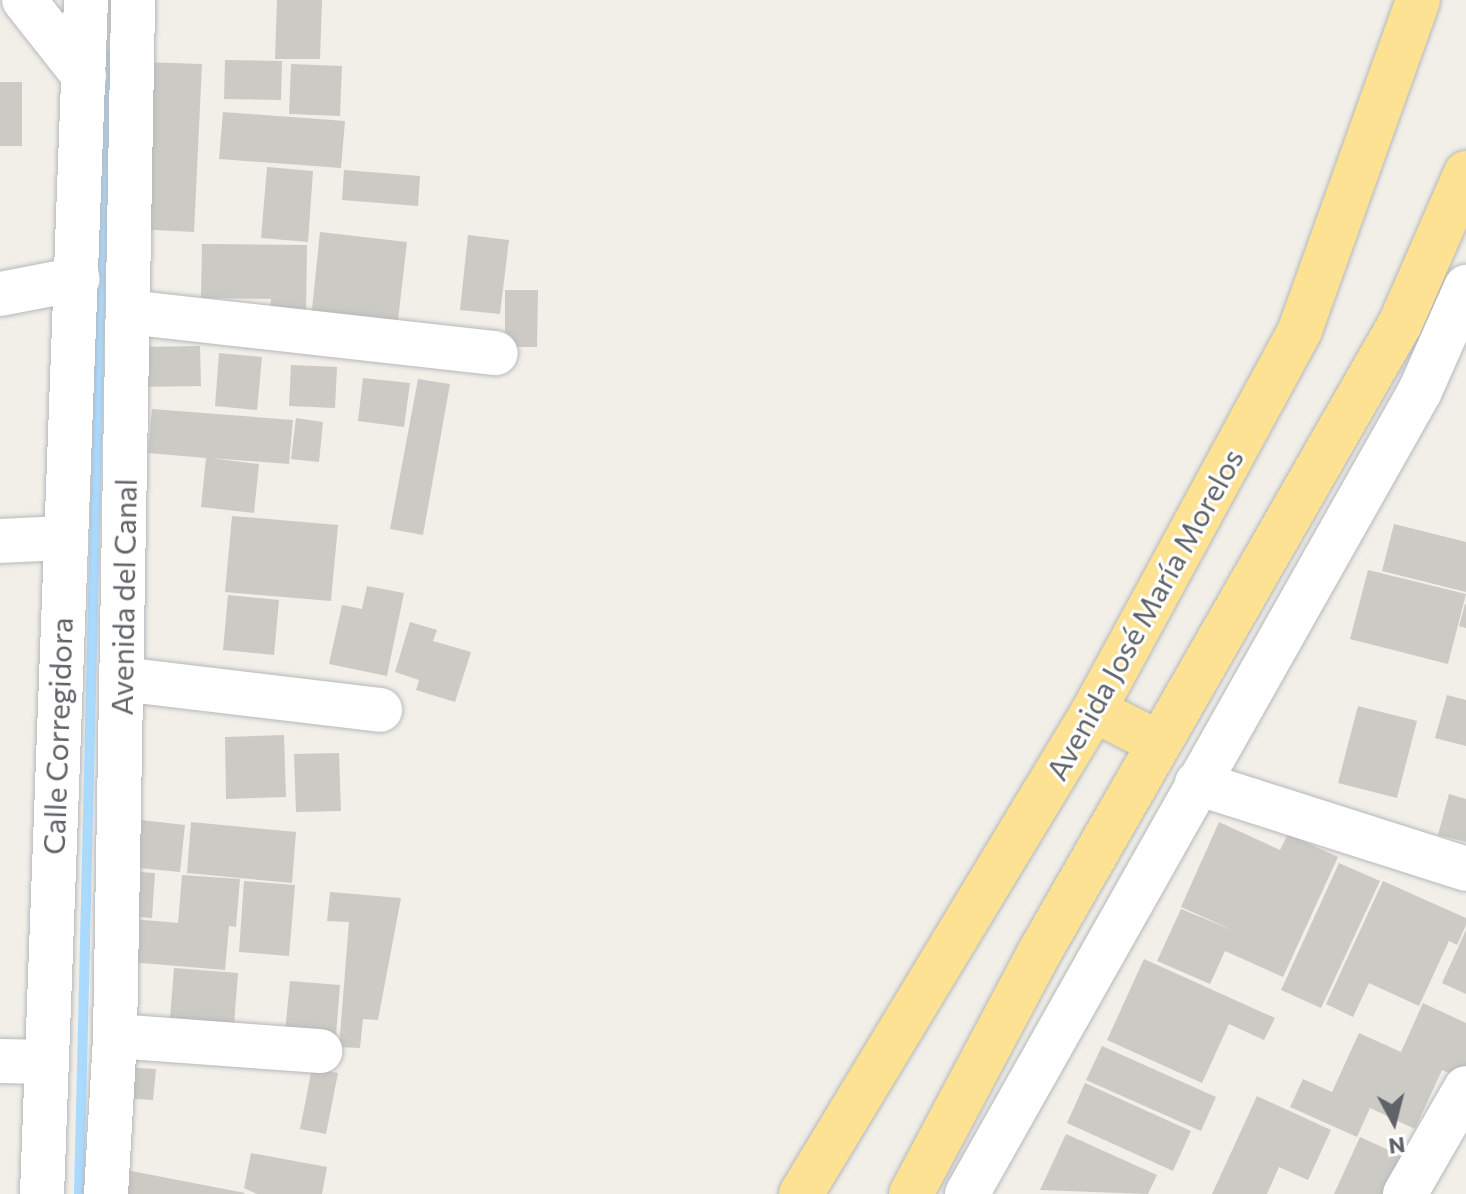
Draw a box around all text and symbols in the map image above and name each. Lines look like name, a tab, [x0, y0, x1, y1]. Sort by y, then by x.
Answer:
street label: Avenida José María Morelos	[1038, 442, 1250, 786]
street label: Avenida del Canal	[103, 478, 143, 716]
street label: Calle Corregidora	[35, 617, 79, 855]
north arrow	[1354, 1082, 1434, 1162]
text: N	[1387, 1132, 1407, 1161]

